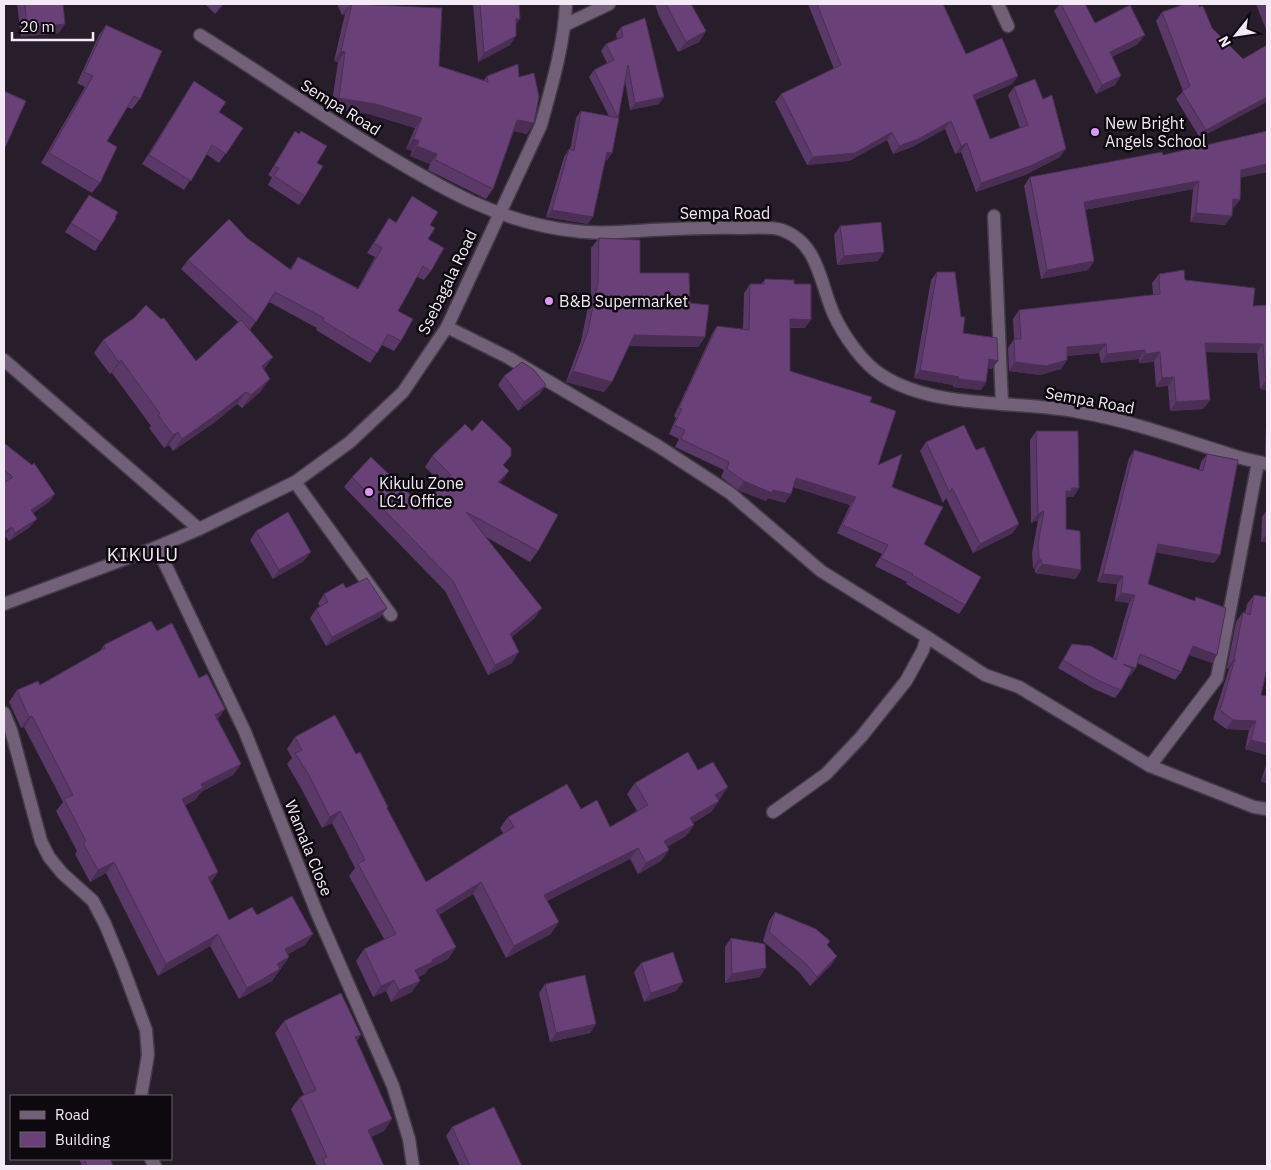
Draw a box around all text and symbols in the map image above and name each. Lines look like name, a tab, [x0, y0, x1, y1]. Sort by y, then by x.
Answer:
scale bar	[12, 10, 94, 42]
north arrow	[1211, 10, 1261, 60]
text: 20 m	[20, 17, 55, 36]
text: N	[1214, 33, 1235, 50]
street label: Sempa Road	[297, 75, 385, 139]
place label: New Bright Angels School	[1105, 113, 1206, 151]
marker: New Bright Angels School	[1089, 126, 1101, 138]
street label: Sempa Road	[680, 203, 770, 223]
street label: Ssebagala Road	[413, 226, 481, 338]
place label: B&B Supermarket	[559, 291, 688, 311]
marker: B&B Supermarket	[543, 295, 555, 307]
street label: Sempa Road	[1044, 382, 1136, 418]
place label: Kikulu Zone LC1 Office	[379, 473, 464, 511]
marker: Kikulu Zone LC1 Office	[363, 486, 375, 498]
district label: KIKULU	[107, 542, 179, 566]
street label: Wamala Close	[281, 797, 337, 899]
legend	[10, 1095, 172, 1160]
text: Road	[55, 1105, 90, 1124]
text: Building	[55, 1130, 110, 1149]

